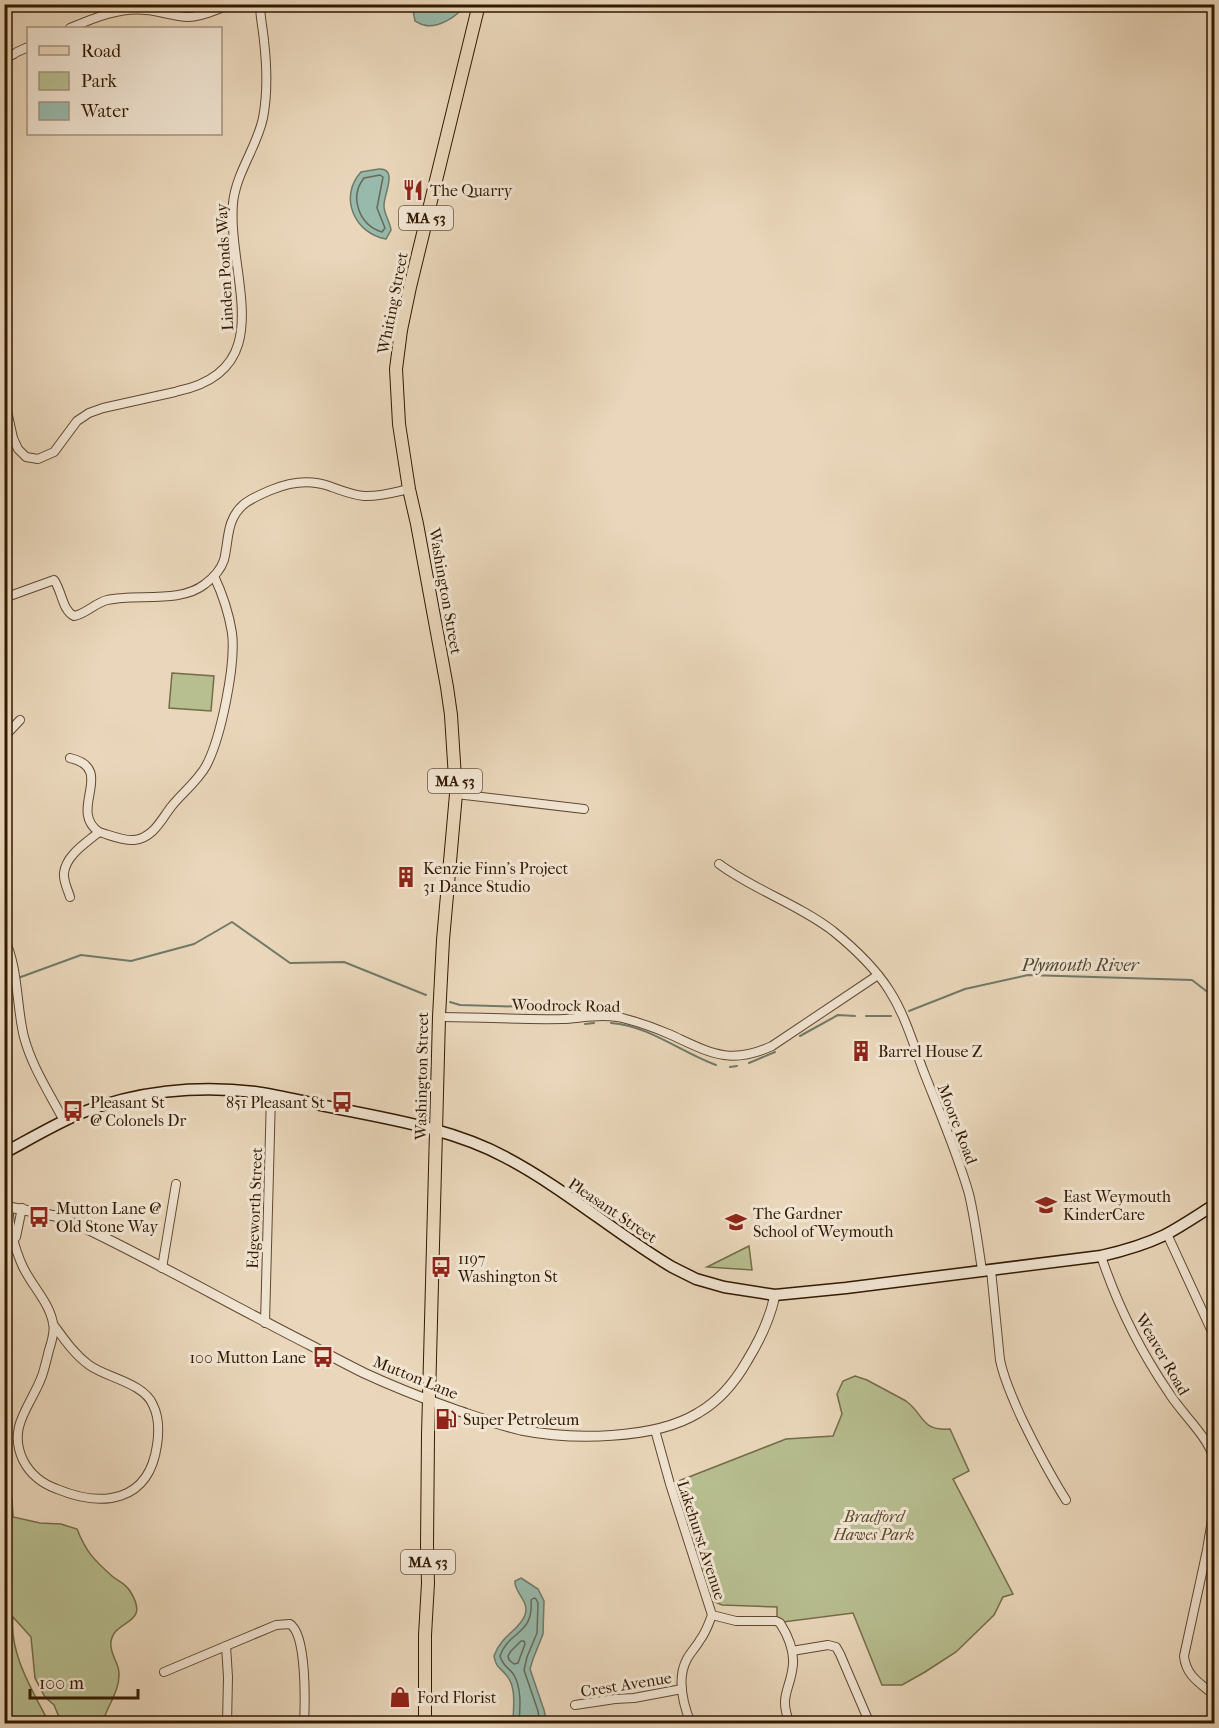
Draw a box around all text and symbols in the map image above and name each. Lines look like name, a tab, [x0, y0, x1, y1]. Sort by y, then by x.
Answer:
legend	[27, 27, 222, 135]
text: Road	[81, 41, 121, 62]
text: Park	[81, 71, 118, 92]
text: Water	[80, 101, 129, 122]
restaurant icon: The Quarry	[401, 178, 425, 202]
place label: The Quarry	[430, 181, 513, 200]
street label: Linden Ponds Way	[212, 202, 237, 331]
road number: MA 53	[399, 206, 453, 230]
street label: Whiting Street	[373, 250, 412, 357]
street label: Washington Street	[425, 525, 466, 656]
road number: MA 53	[428, 769, 482, 793]
place label: Kenzie Finn's Project 31 Dance Studio	[423, 859, 568, 896]
building icon: Kenzie Finn's Project 31 Dance Studio	[394, 865, 418, 889]
water label: Plymouth River	[1020, 955, 1140, 976]
street label: Woodrock Road	[510, 995, 621, 1016]
street label: Washington Street	[411, 1011, 432, 1141]
building icon: Barrel House Z	[849, 1039, 873, 1063]
place label: Barrel House Z	[878, 1042, 983, 1061]
street label: Moore Road	[934, 1081, 982, 1167]
bus stop icon: 851 Pleasant St	[330, 1090, 354, 1114]
place label: Pleasant St @ Colonels Dr	[90, 1093, 186, 1130]
place label: 851 Pleasant St	[226, 1093, 325, 1112]
bus stop icon: Pleasant St @ Colonels Dr	[61, 1099, 85, 1123]
street label: Edgeworth Street	[243, 1147, 266, 1269]
street label: Pleasant Street	[565, 1174, 661, 1247]
place label: East Weymouth KinderCare	[1063, 1187, 1171, 1224]
school or university icon: East Weymouth KinderCare	[1034, 1193, 1058, 1217]
place label: Mutton Lane @ Old Stone Way	[56, 1199, 161, 1236]
place label: The Gardner School of Weymouth	[753, 1204, 894, 1241]
bus stop icon: Mutton Lane @ Old Stone Way	[27, 1205, 51, 1229]
school or university icon: The Gardner School of Weymouth	[724, 1210, 748, 1234]
place label: 1197 Washington St	[457, 1249, 558, 1286]
bus stop icon: 1197 Washington St	[429, 1255, 453, 1279]
street label: Weaver Road	[1131, 1309, 1194, 1399]
bus stop icon: 100 Mutton Lane	[311, 1345, 335, 1369]
place label: 100 Mutton Lane	[189, 1348, 306, 1367]
street label: Mutton Lane	[371, 1352, 461, 1403]
fuel station icon: Super Petroleum	[434, 1407, 458, 1431]
place label: Super Petroleum	[463, 1410, 580, 1429]
street label: Lakehurst Avenue	[673, 1478, 730, 1602]
park label: Bradford Hawes Park	[832, 1507, 915, 1544]
road number: MA 53	[401, 1550, 455, 1574]
scale bar	[30, 1662, 138, 1700]
street label: Crest Avenue	[579, 1668, 673, 1701]
text: 100 m	[39, 1673, 84, 1694]
shop icon: Ford Florist	[388, 1685, 412, 1709]
place label: Ford Florist	[417, 1688, 497, 1707]

